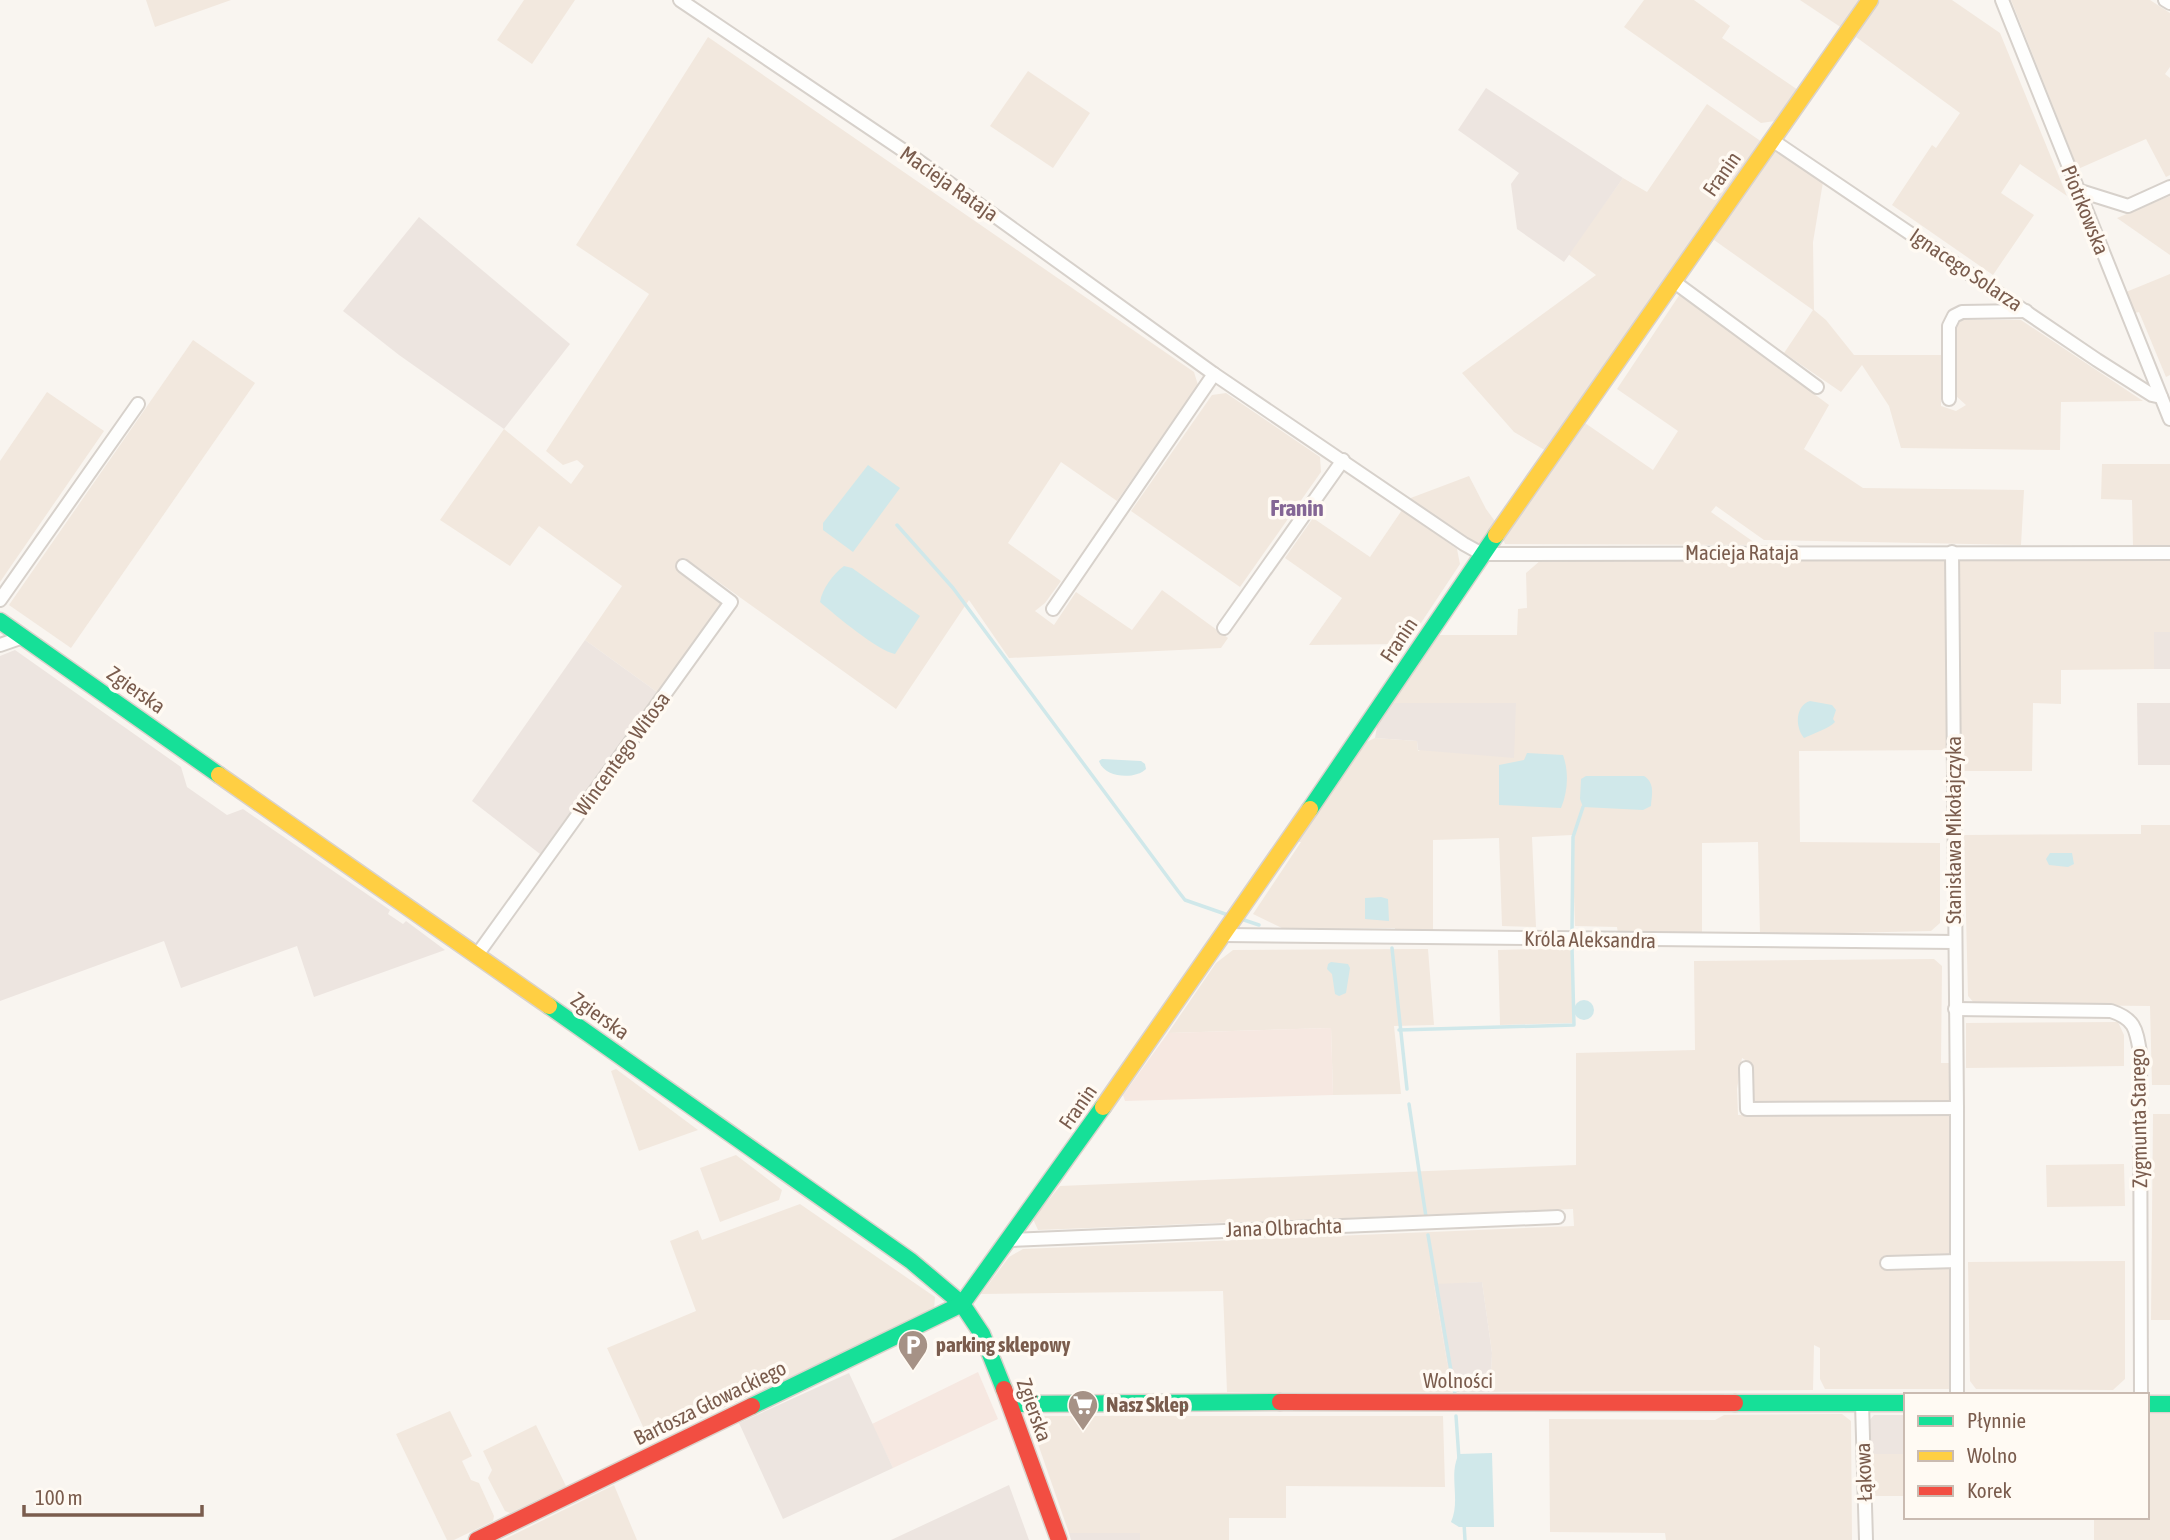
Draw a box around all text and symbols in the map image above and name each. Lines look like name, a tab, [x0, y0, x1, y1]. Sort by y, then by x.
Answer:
street label: Macieja Rataja	[896, 141, 1003, 226]
street label: Franin	[1697, 147, 1745, 200]
street label: Piotrkowska	[2057, 161, 2115, 258]
street label: Ignacego Solarza	[1906, 223, 2027, 316]
district label: Franin	[1270, 495, 1324, 521]
street label: Macieja Rataja	[1685, 540, 1799, 564]
street label: Franin	[1375, 613, 1422, 666]
street label: Zgierska	[103, 661, 170, 718]
street label: Wincentego Witosa	[568, 687, 674, 820]
street label: Stanisława Mikołajczyka	[1941, 736, 1965, 924]
street label: Króla Aleksandra	[1524, 926, 1656, 952]
street label: Zgierska	[567, 987, 634, 1044]
street label: Zygmunta Starego	[2125, 1048, 2151, 1188]
street label: Franin	[1053, 1080, 1101, 1133]
street label: Jana Olbrachta	[1225, 1213, 1343, 1241]
parking icon: parking sklepowy	[896, 1328, 930, 1372]
place label: parking sklepowy	[936, 1332, 1071, 1356]
street label: Bartosza Głowackiego	[629, 1355, 790, 1449]
street label: Wolności	[1423, 1368, 1493, 1392]
street label: Zgierska	[1012, 1375, 1057, 1445]
supermarket icon: Nasz Sklep	[1066, 1388, 1100, 1432]
place label: Nasz Sklep	[1106, 1392, 1189, 1416]
legend	[1904, 1393, 2149, 1519]
text: Płynnie	[1967, 1408, 2026, 1432]
street label: Łąkowa	[1850, 1442, 1876, 1502]
text: Wolno	[1967, 1443, 2017, 1467]
scale bar	[24, 1474, 203, 1518]
text: Korek	[1967, 1478, 2012, 1502]
text: 100 m	[35, 1485, 83, 1509]

